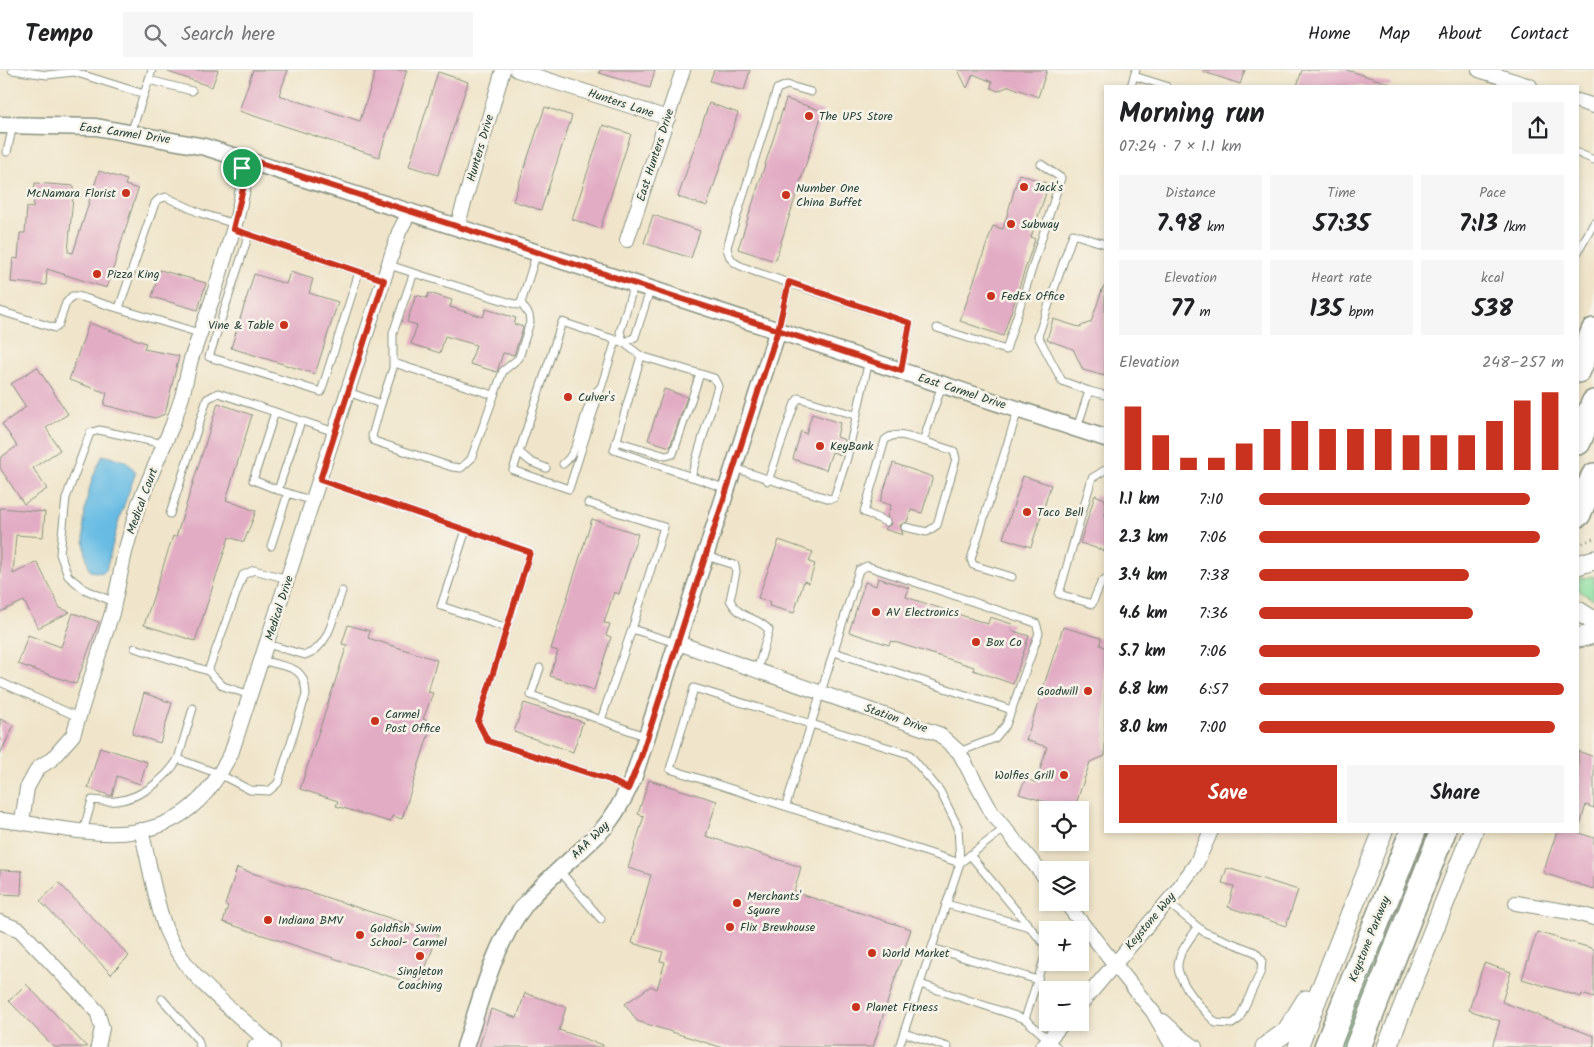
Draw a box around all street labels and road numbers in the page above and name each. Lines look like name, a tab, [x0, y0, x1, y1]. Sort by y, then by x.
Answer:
street label: Hunters Lane	[586, 84, 657, 123]
street label: East Hunters Drive	[632, 106, 680, 204]
street label: Hunters Drive	[462, 112, 499, 184]
street label: East Carmel Drive	[78, 118, 172, 149]
street label: East Carmel Drive	[915, 368, 1009, 415]
street label: Medical Court	[122, 465, 163, 537]
street label: Medical Drive	[260, 573, 299, 643]
street label: Station Drive	[862, 699, 931, 738]
street label: AAA Way	[567, 817, 614, 864]
street label: Keystone Way	[1120, 888, 1181, 954]
street label: Keystone Parkway	[1344, 893, 1395, 985]

